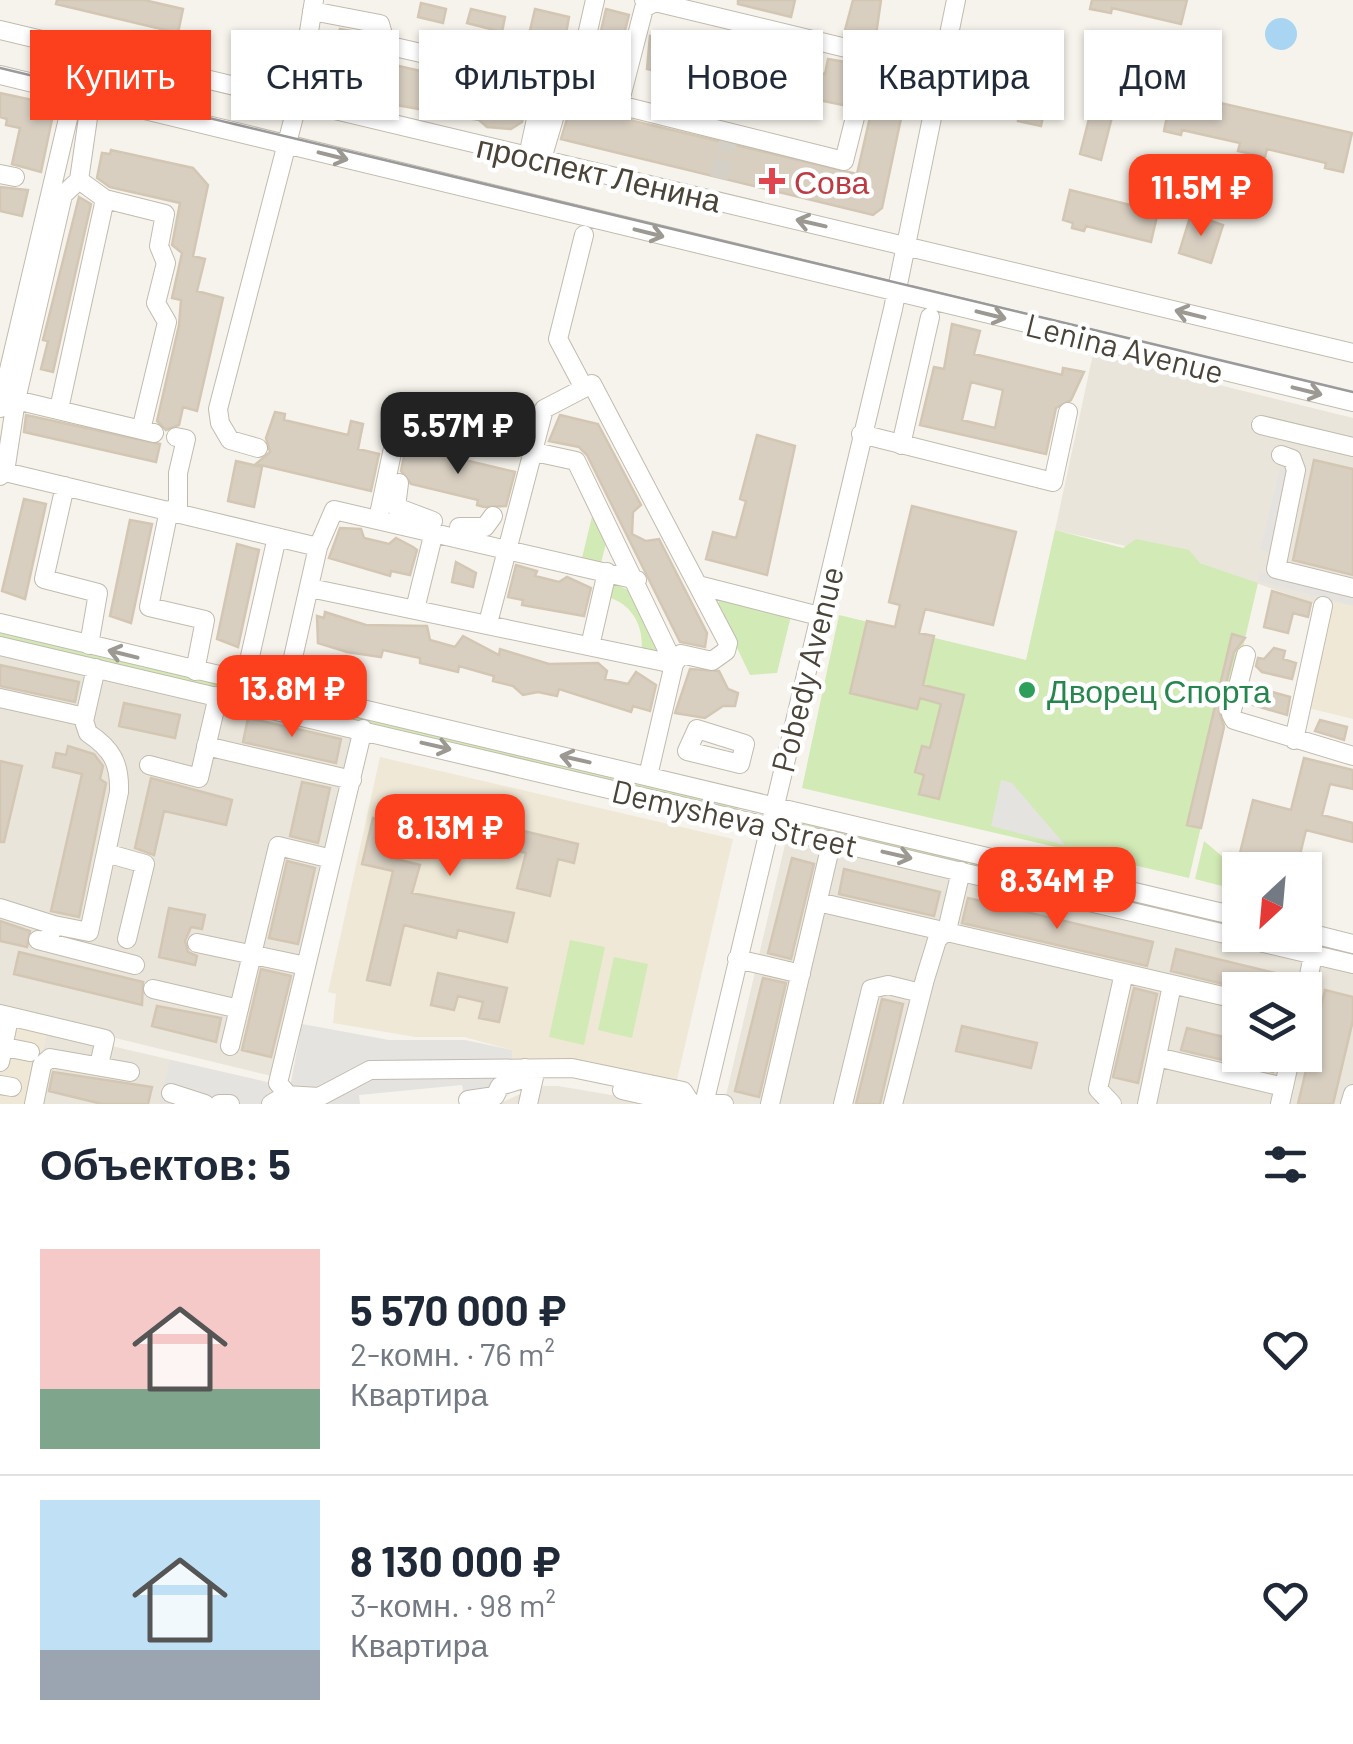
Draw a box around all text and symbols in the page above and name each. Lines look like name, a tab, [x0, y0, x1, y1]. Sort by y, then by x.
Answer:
chip: Купить	[30, 30, 211, 120]
chip: Снять	[231, 30, 399, 120]
chip: Фильтры	[419, 30, 631, 120]
chip: Новое	[651, 30, 823, 120]
chip: Квартира	[843, 30, 1064, 120]
chip: Дом	[1084, 30, 1222, 120]
street label: проспект Ленина	[473, 125, 725, 220]
one-way arrow	[316, 148, 348, 166]
pin: 11.5M ₽	[1109, 154, 1293, 239]
place label: Сова	[794, 162, 870, 200]
text: 11.5M ₽	[1151, 167, 1251, 205]
marker: Сова	[759, 168, 785, 194]
one-way arrow	[796, 213, 828, 231]
one-way arrow	[632, 225, 664, 243]
street label: Lenina Avenue	[1022, 304, 1228, 390]
one-way arrow	[1175, 304, 1207, 322]
one-way arrow	[974, 307, 1006, 325]
one-way arrow	[1290, 383, 1322, 401]
pin: 5.57M ₽	[366, 392, 550, 477]
text: 5.57M ₽	[403, 405, 513, 443]
street label: Pobedy Avenue	[762, 562, 850, 776]
one-way arrow	[108, 643, 139, 662]
pin: 13.8M ₽	[200, 655, 384, 740]
text: 13.8M ₽	[239, 668, 345, 706]
place label: Дворец Спорта	[1047, 671, 1271, 710]
marker: Дворец Спорта	[1016, 679, 1038, 701]
one-way arrow	[419, 738, 451, 756]
one-way arrow	[560, 749, 592, 767]
street label: Demysheva Street	[609, 770, 861, 864]
pin: 8.13M ₽	[358, 794, 542, 879]
text: 8.13M ₽	[397, 807, 503, 845]
one-way arrow	[880, 847, 912, 865]
pin: 8.34M ₽	[965, 847, 1149, 932]
north arrow	[1222, 852, 1322, 952]
map controls	[1222, 852, 1322, 1072]
text: 8.34M ₽	[1000, 860, 1114, 898]
button: layers	[1222, 972, 1322, 1072]
icon: filters	[1258, 1137, 1313, 1192]
text: Объектов: 5	[40, 1138, 291, 1188]
text: 5 570 000 ₽	[350, 1284, 567, 1334]
icon: home	[120, 1289, 240, 1409]
icon: heart	[1258, 1322, 1313, 1377]
text: 2-комн. · 76 m²	[350, 1334, 555, 1372]
text: Квартира	[350, 1374, 488, 1412]
text: 8 130 000 ₽	[350, 1535, 561, 1585]
icon: home	[120, 1540, 240, 1660]
icon: heart	[1258, 1573, 1313, 1628]
text: 3-комн. · 98 m²	[350, 1585, 556, 1623]
text: Квартира	[350, 1625, 488, 1663]

